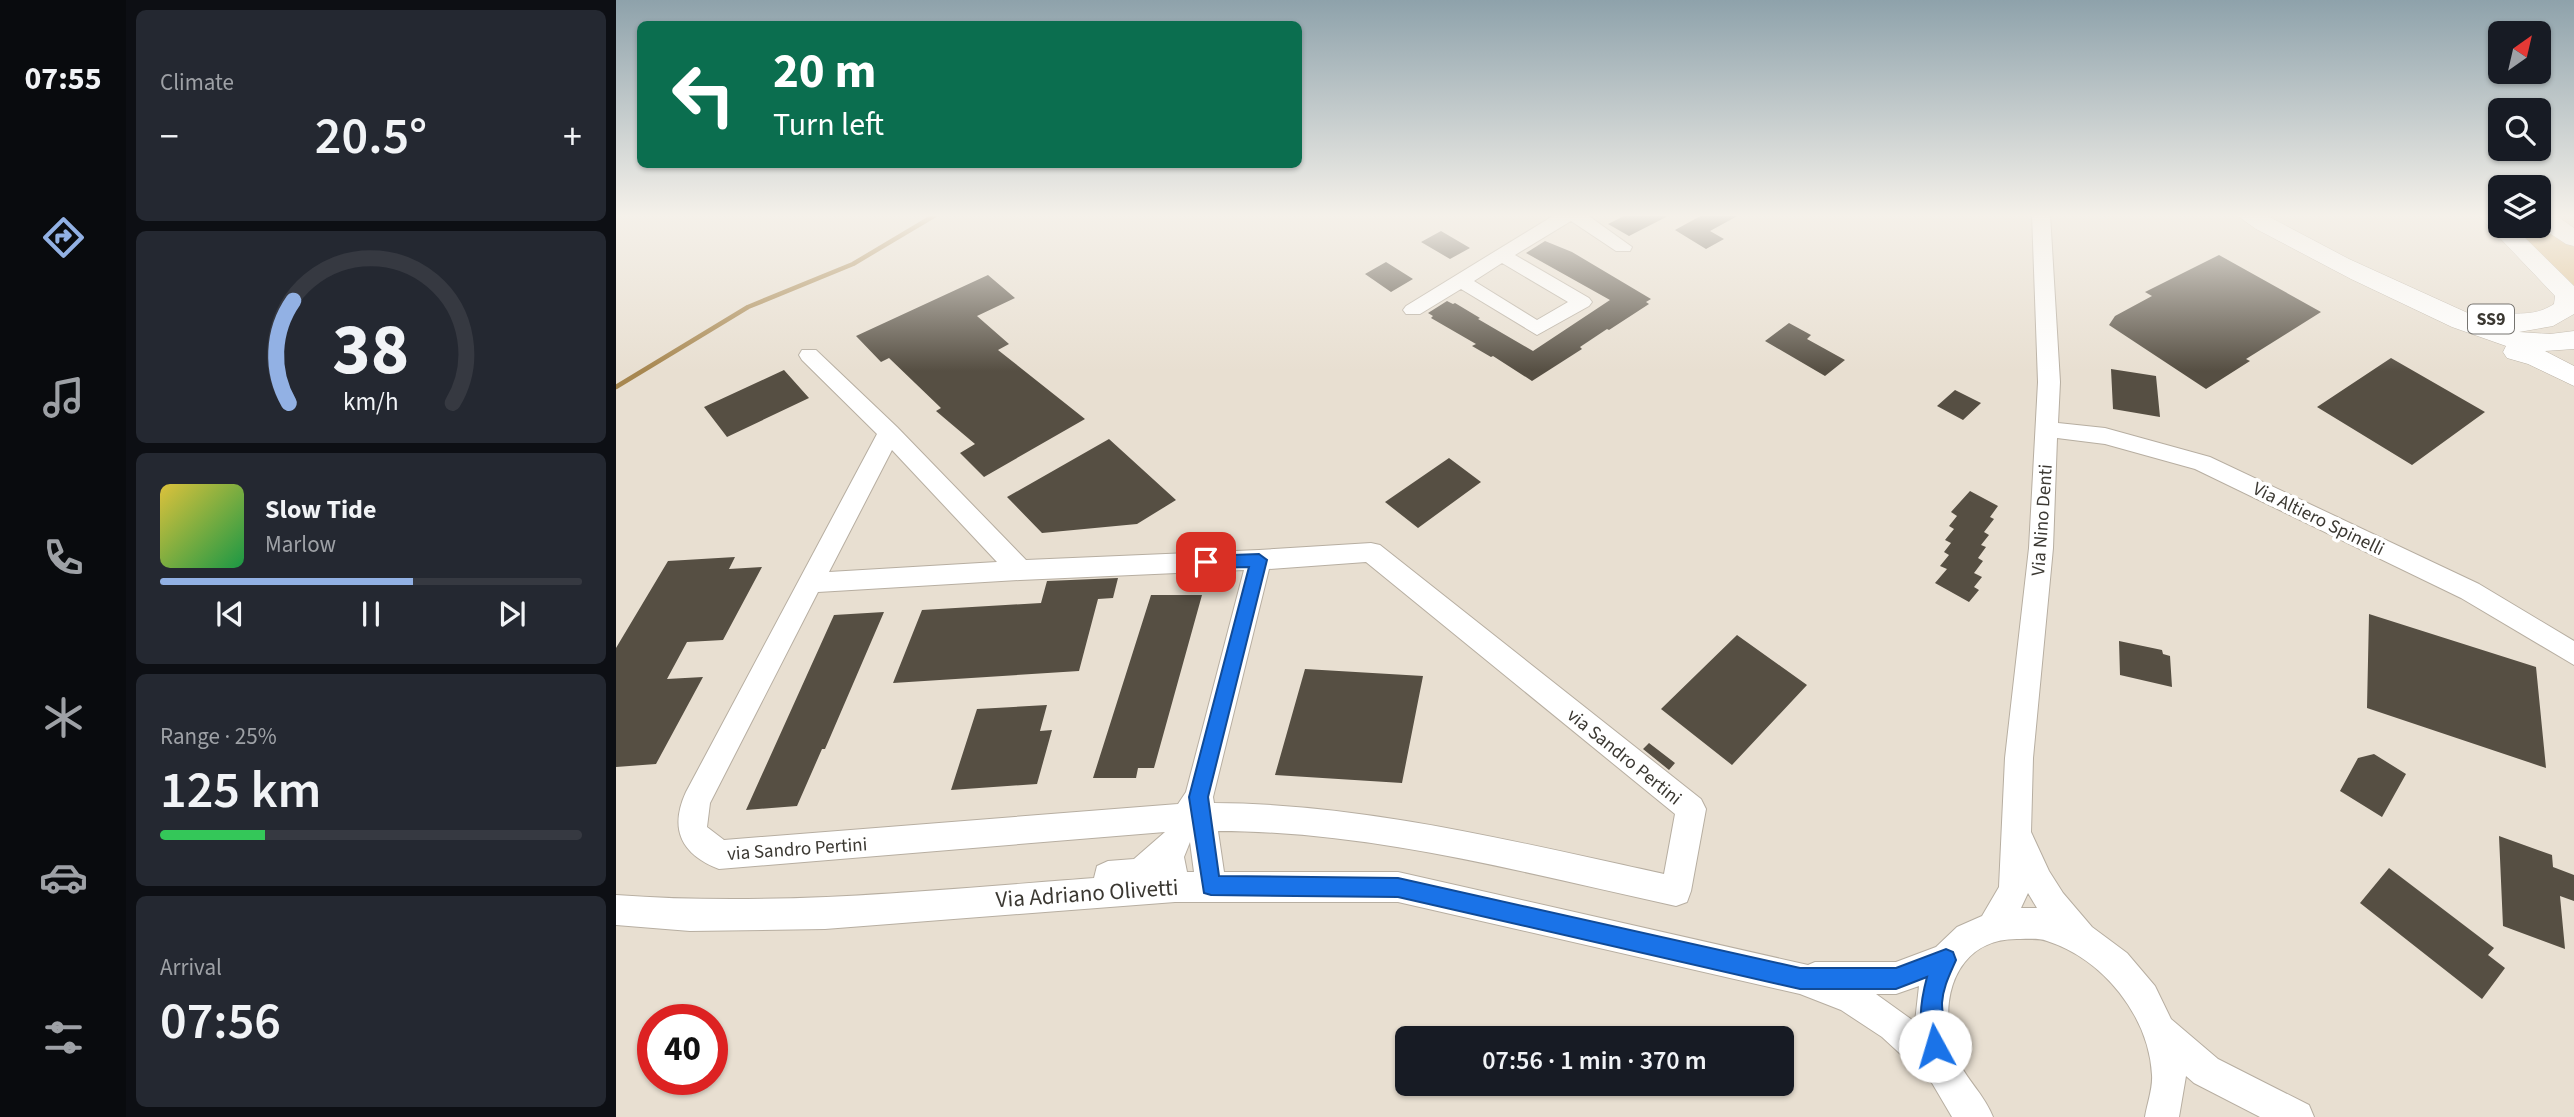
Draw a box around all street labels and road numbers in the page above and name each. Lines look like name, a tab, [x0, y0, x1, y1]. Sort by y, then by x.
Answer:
road number: SS9	[2468, 304, 2514, 334]
street label: Via Nino Denti	[2025, 463, 2060, 577]
street label: Via Altiero Spinelli	[2248, 476, 2389, 563]
street label: via Sandro Pertini	[1561, 702, 1687, 812]
street label: via Sandro Pertini	[726, 831, 868, 868]
street label: Via Adriano Olivetti	[995, 871, 1180, 916]

